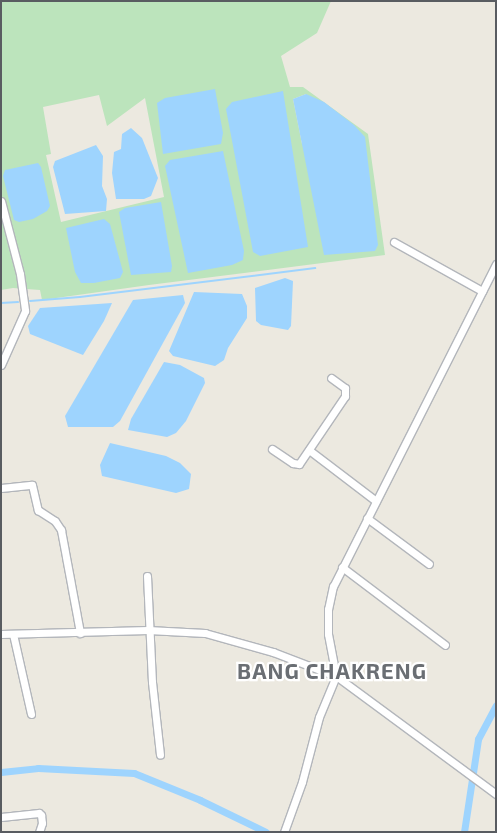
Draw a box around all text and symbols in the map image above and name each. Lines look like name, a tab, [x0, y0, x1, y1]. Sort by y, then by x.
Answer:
district label: BANG CHAKRENG	[235, 658, 429, 684]

